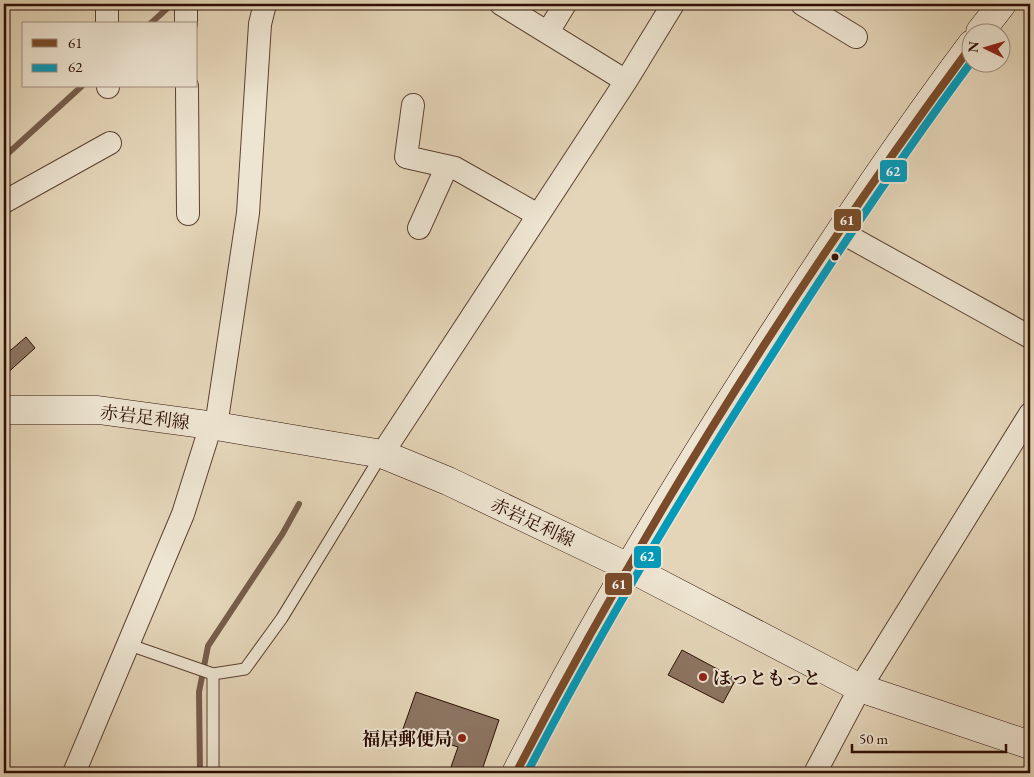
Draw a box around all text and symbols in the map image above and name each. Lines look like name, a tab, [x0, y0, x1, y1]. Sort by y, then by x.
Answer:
legend	[22, 22, 198, 88]
north arrow	[962, 22, 1012, 72]
text: 61	[68, 33, 82, 52]
text: N	[964, 40, 983, 53]
text: 62	[68, 57, 83, 76]
line badge: 62	[879, 159, 908, 183]
text: 62	[886, 162, 901, 180]
line badge: 61	[833, 208, 862, 232]
text: 61	[840, 211, 854, 229]
unlabelled marker	[830, 252, 840, 262]
street label: 赤岩足利線	[99, 400, 191, 434]
street label: 赤岩足利線	[487, 493, 579, 551]
line badge: 62	[633, 545, 662, 569]
text: 62	[640, 547, 655, 565]
line badge: 61	[604, 572, 633, 596]
text: 61	[612, 575, 626, 593]
place label: ほっともっと	[713, 666, 821, 689]
marker: ほっともっと	[697, 671, 709, 683]
scale bar	[852, 722, 1005, 754]
place label: 福居郵便局	[362, 727, 452, 750]
text: 50 m	[859, 729, 888, 748]
marker: 福居郵便局	[456, 732, 468, 744]

